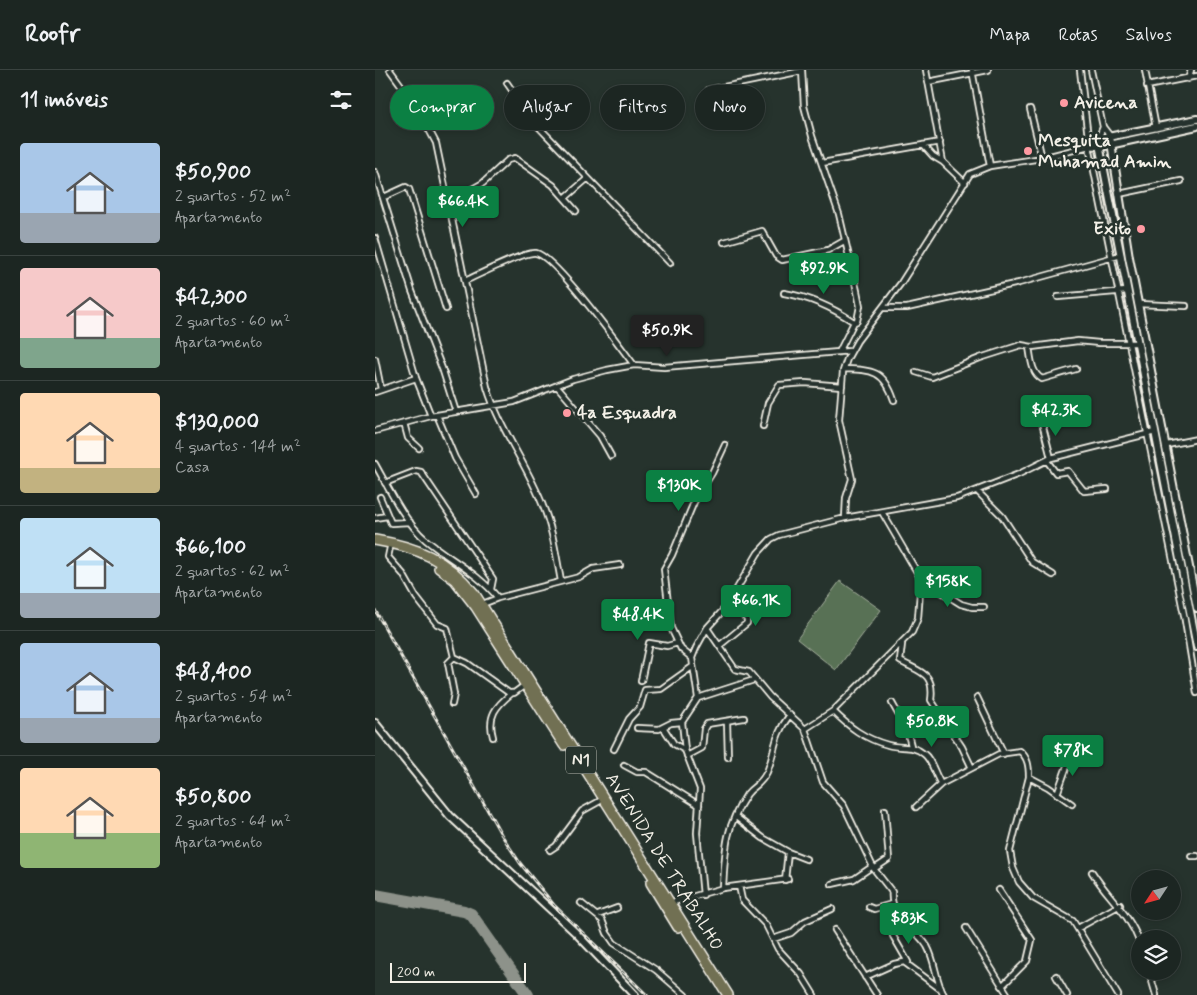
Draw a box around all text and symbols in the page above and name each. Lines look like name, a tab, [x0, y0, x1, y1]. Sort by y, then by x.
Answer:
text: Roofr	[25, 19, 80, 50]
text: Mapa	[989, 23, 1030, 47]
text: Rotas	[1058, 23, 1098, 47]
text: Salvos	[1126, 23, 1172, 47]
chip: Comprar	[390, 85, 494, 130]
chip: Alugar	[504, 85, 590, 130]
chip: Filtros	[600, 85, 685, 130]
chip: Novo	[695, 85, 765, 130]
text: 11 imóveis	[20, 86, 108, 114]
icon: filters	[327, 86, 355, 114]
place label: Avicena	[1074, 91, 1138, 115]
marker: Avicena	[1058, 97, 1070, 109]
place label: Mesquita Muhamad Amin	[1038, 129, 1172, 174]
marker: Mesquita Muhamad Amin	[1022, 145, 1034, 157]
text: $50,900	[175, 158, 251, 186]
icon: home	[60, 163, 120, 223]
text: 2 quartos · 52 m²	[175, 186, 291, 207]
pin: $66.4K	[422, 186, 504, 228]
text: $66.4K	[438, 191, 488, 212]
text: Apartamento	[175, 207, 262, 228]
place label: Exito	[1093, 217, 1131, 241]
marker: Exito	[1135, 223, 1147, 235]
pin: $92.9K	[783, 252, 865, 295]
text: $92.9K	[800, 258, 848, 279]
text: $42,300	[175, 283, 248, 311]
icon: home	[60, 288, 120, 348]
text: 2 quartos · 60 m²	[175, 311, 290, 332]
pin: $50.9K	[626, 314, 708, 357]
text: $50.9K	[642, 320, 692, 341]
text: Apartamento	[175, 332, 262, 353]
pin: $42.3K	[1015, 394, 1097, 437]
text: $42.3K	[1031, 400, 1081, 421]
place label: 4a Esquadra	[577, 401, 677, 425]
marker: 4a Esquadra	[561, 407, 573, 419]
text: $130,000	[175, 408, 259, 436]
icon: home	[60, 413, 120, 473]
text: 4 quartos · 144 m²	[175, 436, 301, 457]
text: Casa	[175, 457, 210, 478]
pin: $130K	[644, 470, 714, 512]
text: $130K	[657, 475, 701, 496]
text: $66,100	[175, 533, 246, 561]
icon: home	[60, 538, 120, 598]
text: 2 quartos · 62 m²	[175, 561, 290, 582]
pin: $158K	[913, 566, 983, 608]
text: $158K	[925, 571, 971, 592]
text: Apartamento	[175, 582, 262, 603]
pin: $66.1K	[715, 584, 797, 627]
text: $66.1K	[732, 590, 780, 611]
pin: $48.4K	[597, 598, 679, 641]
text: $48.4K	[612, 604, 664, 625]
text: $48,400	[175, 658, 252, 686]
icon: home	[60, 663, 120, 723]
text: 2 quartos · 54 m²	[175, 686, 292, 707]
pin: $50.8K	[891, 706, 973, 748]
text: Apartamento	[175, 707, 262, 728]
text: $50.8K	[906, 711, 958, 732]
pin: $78K	[1043, 734, 1103, 777]
text: $78K	[1053, 740, 1093, 761]
road number: N1	[566, 746, 596, 774]
street label: AVENIDA DE TRABALHO	[599, 768, 729, 956]
text: $50,800	[175, 783, 252, 811]
icon: home	[60, 788, 120, 848]
text: 2 quartos · 64 m²	[175, 811, 291, 832]
text: Apartamento	[175, 832, 262, 853]
north arrow	[1131, 870, 1181, 920]
map controls	[1131, 870, 1181, 980]
pin: $83K	[879, 902, 939, 945]
text: $83K	[891, 908, 927, 929]
button: layers	[1131, 930, 1181, 980]
scale bar	[390, 960, 526, 983]
text: 200 m	[397, 963, 435, 981]

